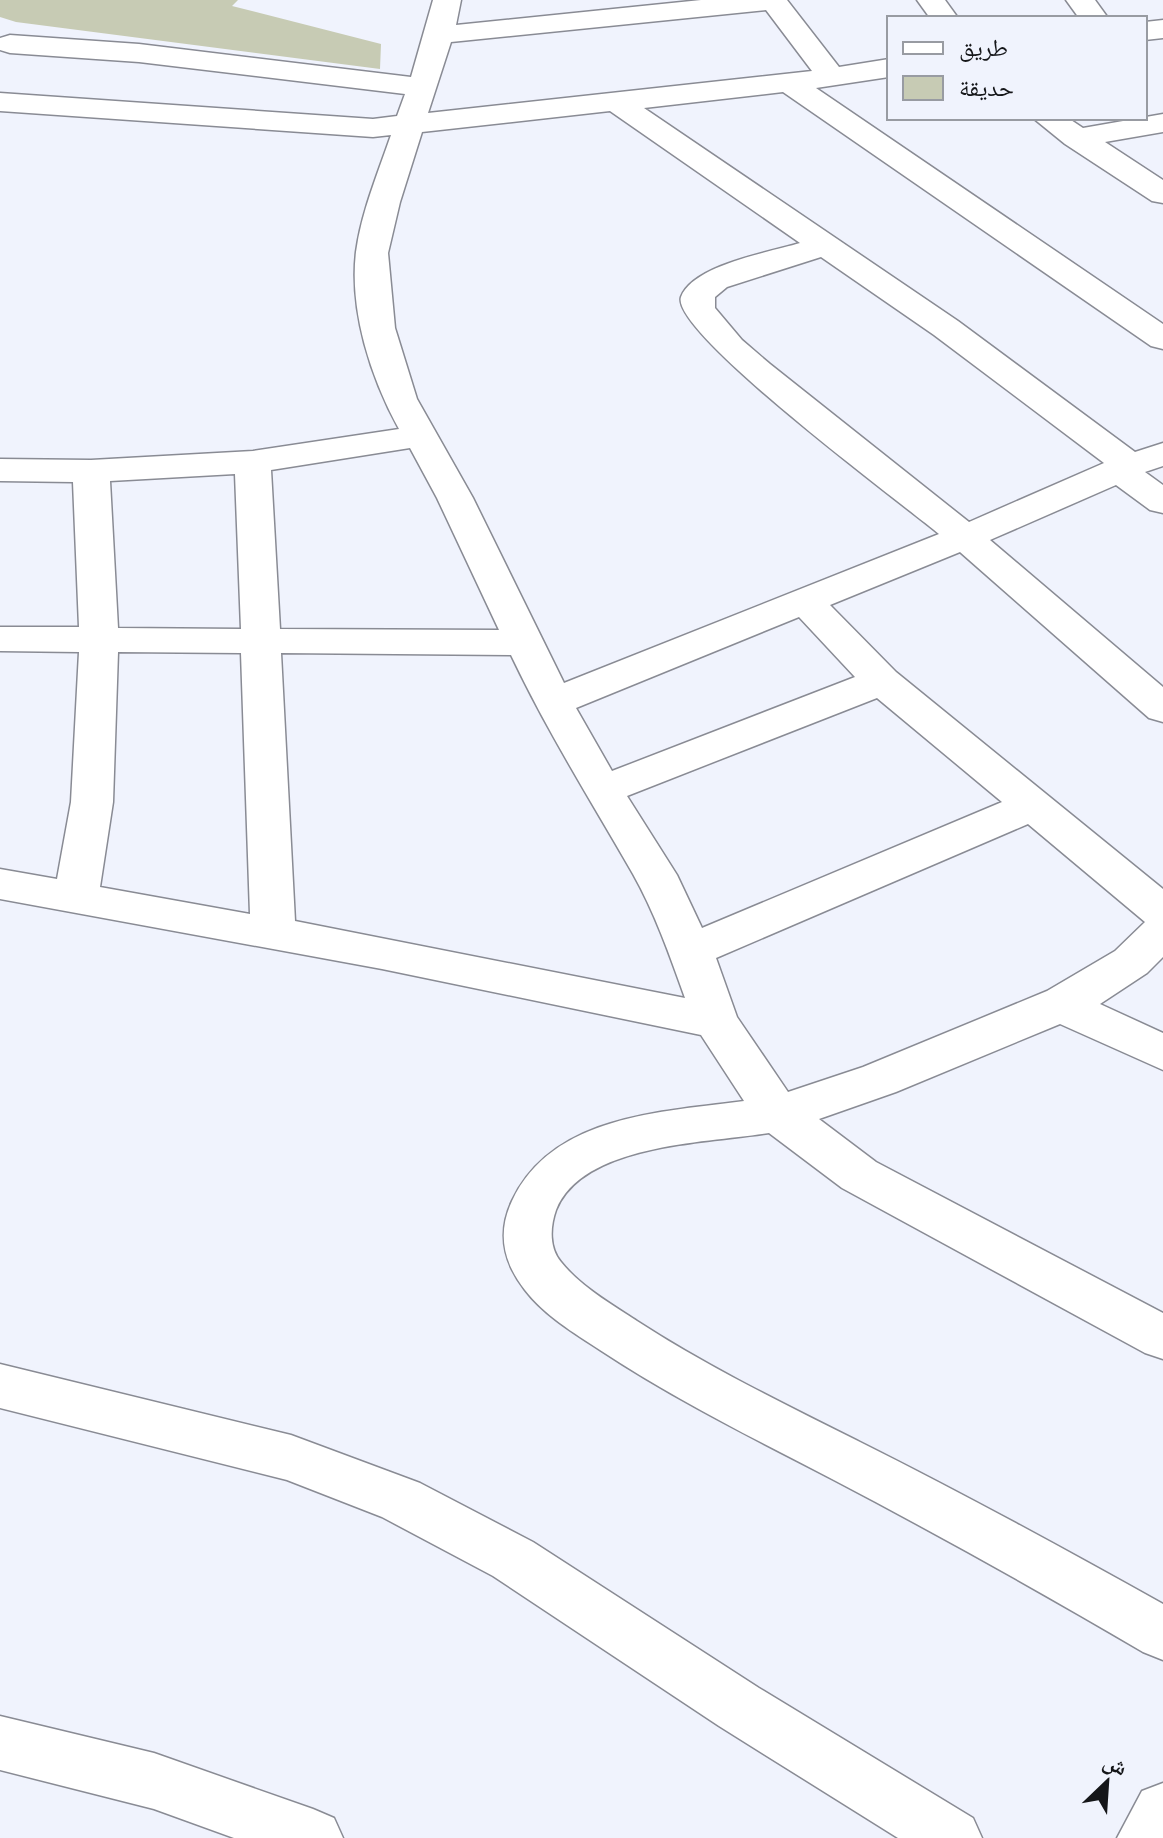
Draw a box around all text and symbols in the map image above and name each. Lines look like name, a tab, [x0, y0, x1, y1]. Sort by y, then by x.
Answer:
legend	[887, 16, 1147, 120]
text: طريق	[959, 34, 1008, 62]
text: حديقة	[959, 74, 1014, 102]
north arrow	[1067, 1742, 1147, 1822]
text: ش	[1099, 1748, 1131, 1781]

